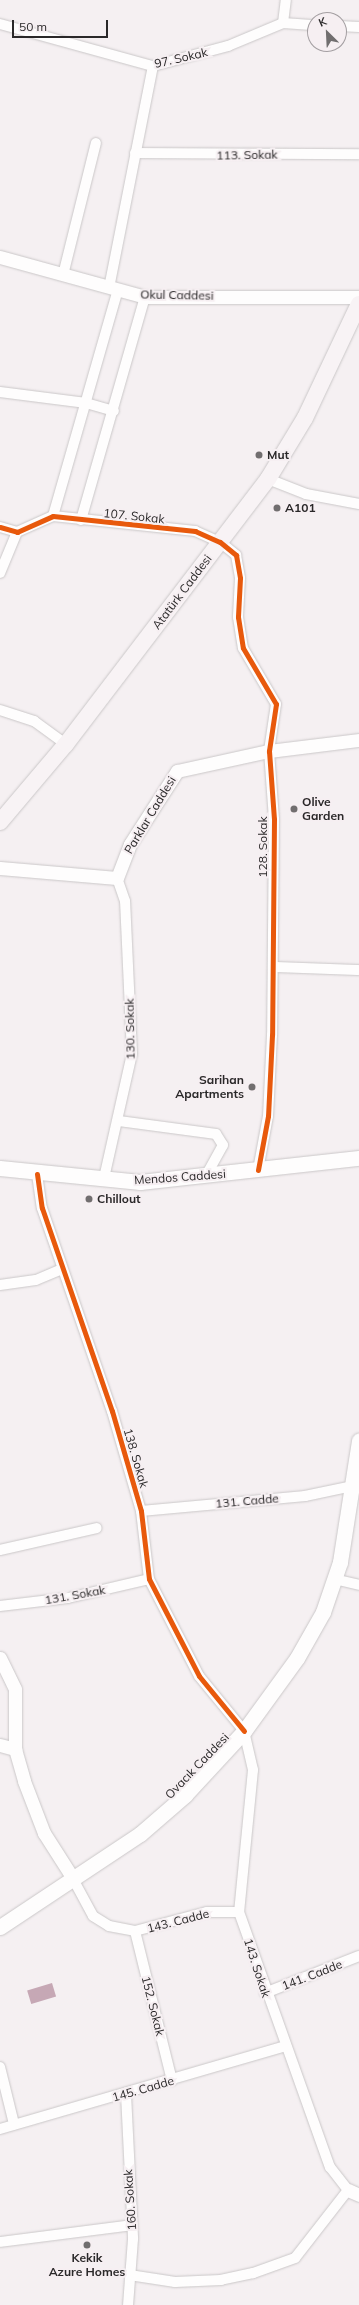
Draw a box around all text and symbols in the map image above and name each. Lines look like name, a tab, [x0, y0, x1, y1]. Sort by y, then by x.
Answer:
scale bar	[14, 12, 110, 38]
north arrow	[307, 12, 347, 52]
text: K	[316, 14, 329, 30]
text: 50 m	[19, 19, 47, 34]
street label: 97. Sokak	[153, 45, 209, 71]
street label: 113. Sokak	[216, 147, 278, 163]
street label: Okul Caddesi	[140, 287, 214, 303]
place label: Mut	[267, 448, 289, 462]
marker: Mut	[254, 450, 264, 460]
place label: A101	[285, 501, 316, 515]
marker: A101	[272, 503, 282, 513]
street label: 107. Sokak	[103, 506, 165, 526]
street label: Atatürk Caddesi	[149, 552, 215, 632]
street label: Parklar Caddesi	[121, 774, 179, 856]
place label: Olive Garden	[302, 795, 344, 823]
marker: Olive Garden	[289, 804, 299, 814]
street label: 128. Sokak	[256, 816, 270, 878]
street label: 130. Sokak	[122, 998, 138, 1060]
place label: Sarihan Apartments	[175, 1073, 244, 1101]
marker: Sarihan Apartments	[247, 1082, 257, 1092]
street label: Mendos Caddesi	[134, 1167, 226, 1187]
place label: Chillout	[97, 1192, 141, 1206]
marker: Chillout	[84, 1194, 94, 1204]
street label: 138. Sokak	[121, 1427, 151, 1489]
street label: 131. Cadde	[215, 1491, 279, 1511]
street label: 131. Sokak	[44, 1583, 106, 1607]
street label: Ovacık Caddesi	[162, 1730, 232, 1802]
street label: 143. Cadde	[145, 1906, 211, 1936]
street label: 143. Sokak	[241, 1937, 273, 1999]
street label: 141. Cadde	[280, 1957, 344, 1993]
street label: 152. Sokak	[139, 1975, 167, 2037]
street label: 145. Cadde	[110, 2073, 176, 2105]
street label: 160. Sokak	[121, 2169, 139, 2231]
marker: Kekik Azure Homes	[82, 2240, 92, 2250]
place label: Kekik Azure Homes	[49, 2251, 125, 2279]

